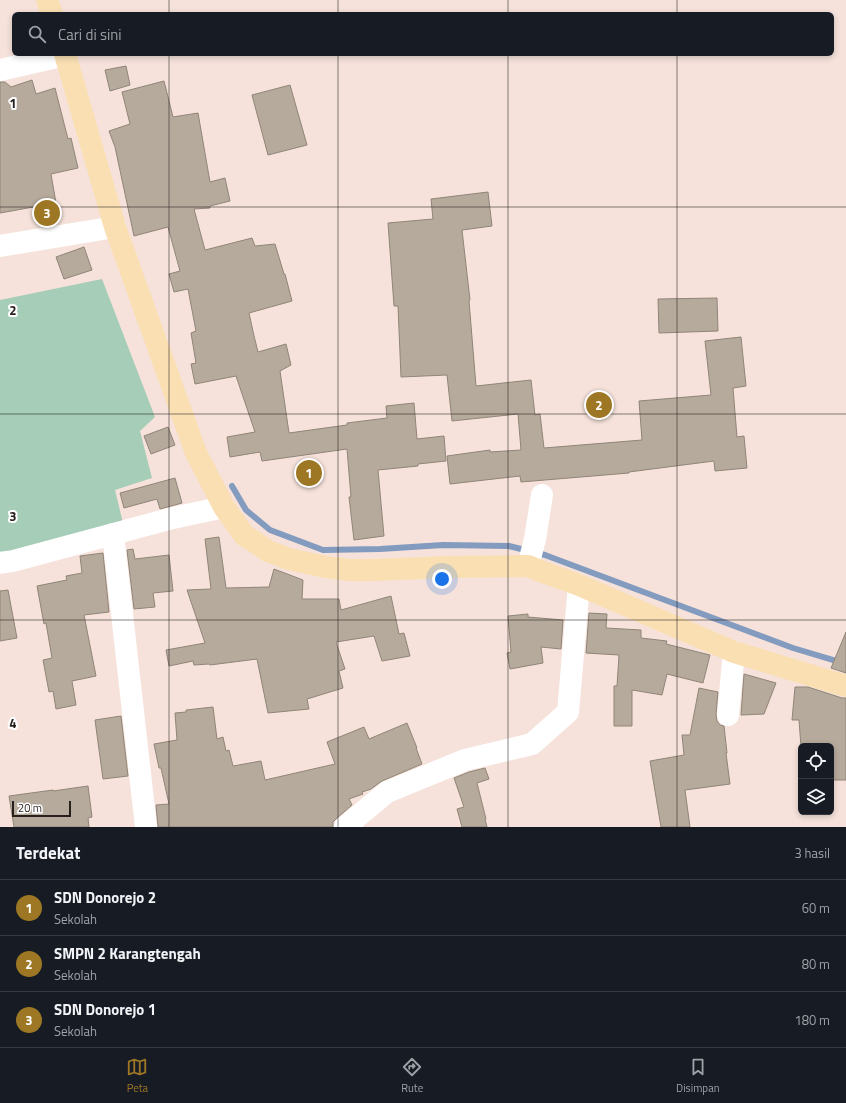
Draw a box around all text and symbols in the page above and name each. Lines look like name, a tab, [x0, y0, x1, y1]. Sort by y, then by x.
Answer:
search box	[12, 12, 834, 56]
icon: search	[26, 23, 48, 45]
text: Cari di sini	[58, 23, 122, 46]
text: 1	[9, 93, 17, 113]
pin: 3	[34, 198, 60, 228]
text: 2	[9, 300, 17, 320]
pin: 2	[586, 390, 612, 420]
pin: 1	[296, 458, 322, 488]
text: 3	[9, 506, 17, 526]
your location	[432, 569, 452, 589]
text: 4	[9, 713, 17, 733]
map controls	[798, 743, 834, 815]
button: locate	[798, 743, 834, 779]
button: layers	[798, 779, 834, 815]
scale bar	[12, 799, 71, 818]
text: 20 m	[18, 800, 42, 816]
text: Terdekat	[16, 840, 80, 866]
text: 3 hasil	[794, 843, 830, 863]
text: SDN Donorejo 2	[54, 886, 156, 909]
text: 1	[25, 898, 33, 918]
text: 60 m	[802, 898, 830, 918]
text: Sekolah	[54, 909, 97, 929]
text: SMPN 2 Karangtengah	[54, 942, 201, 965]
text: 2	[25, 954, 33, 974]
text: 80 m	[802, 954, 830, 974]
text: Sekolah	[54, 965, 97, 985]
text: SDN Donorejo 1	[54, 998, 156, 1021]
text: 3	[25, 1010, 33, 1030]
text: 180 m	[794, 1010, 830, 1030]
text: Sekolah	[54, 1021, 97, 1041]
tab: Peta	[126, 1056, 148, 1096]
tab: Rute	[401, 1056, 423, 1096]
tab: Disimpan	[676, 1056, 720, 1096]

